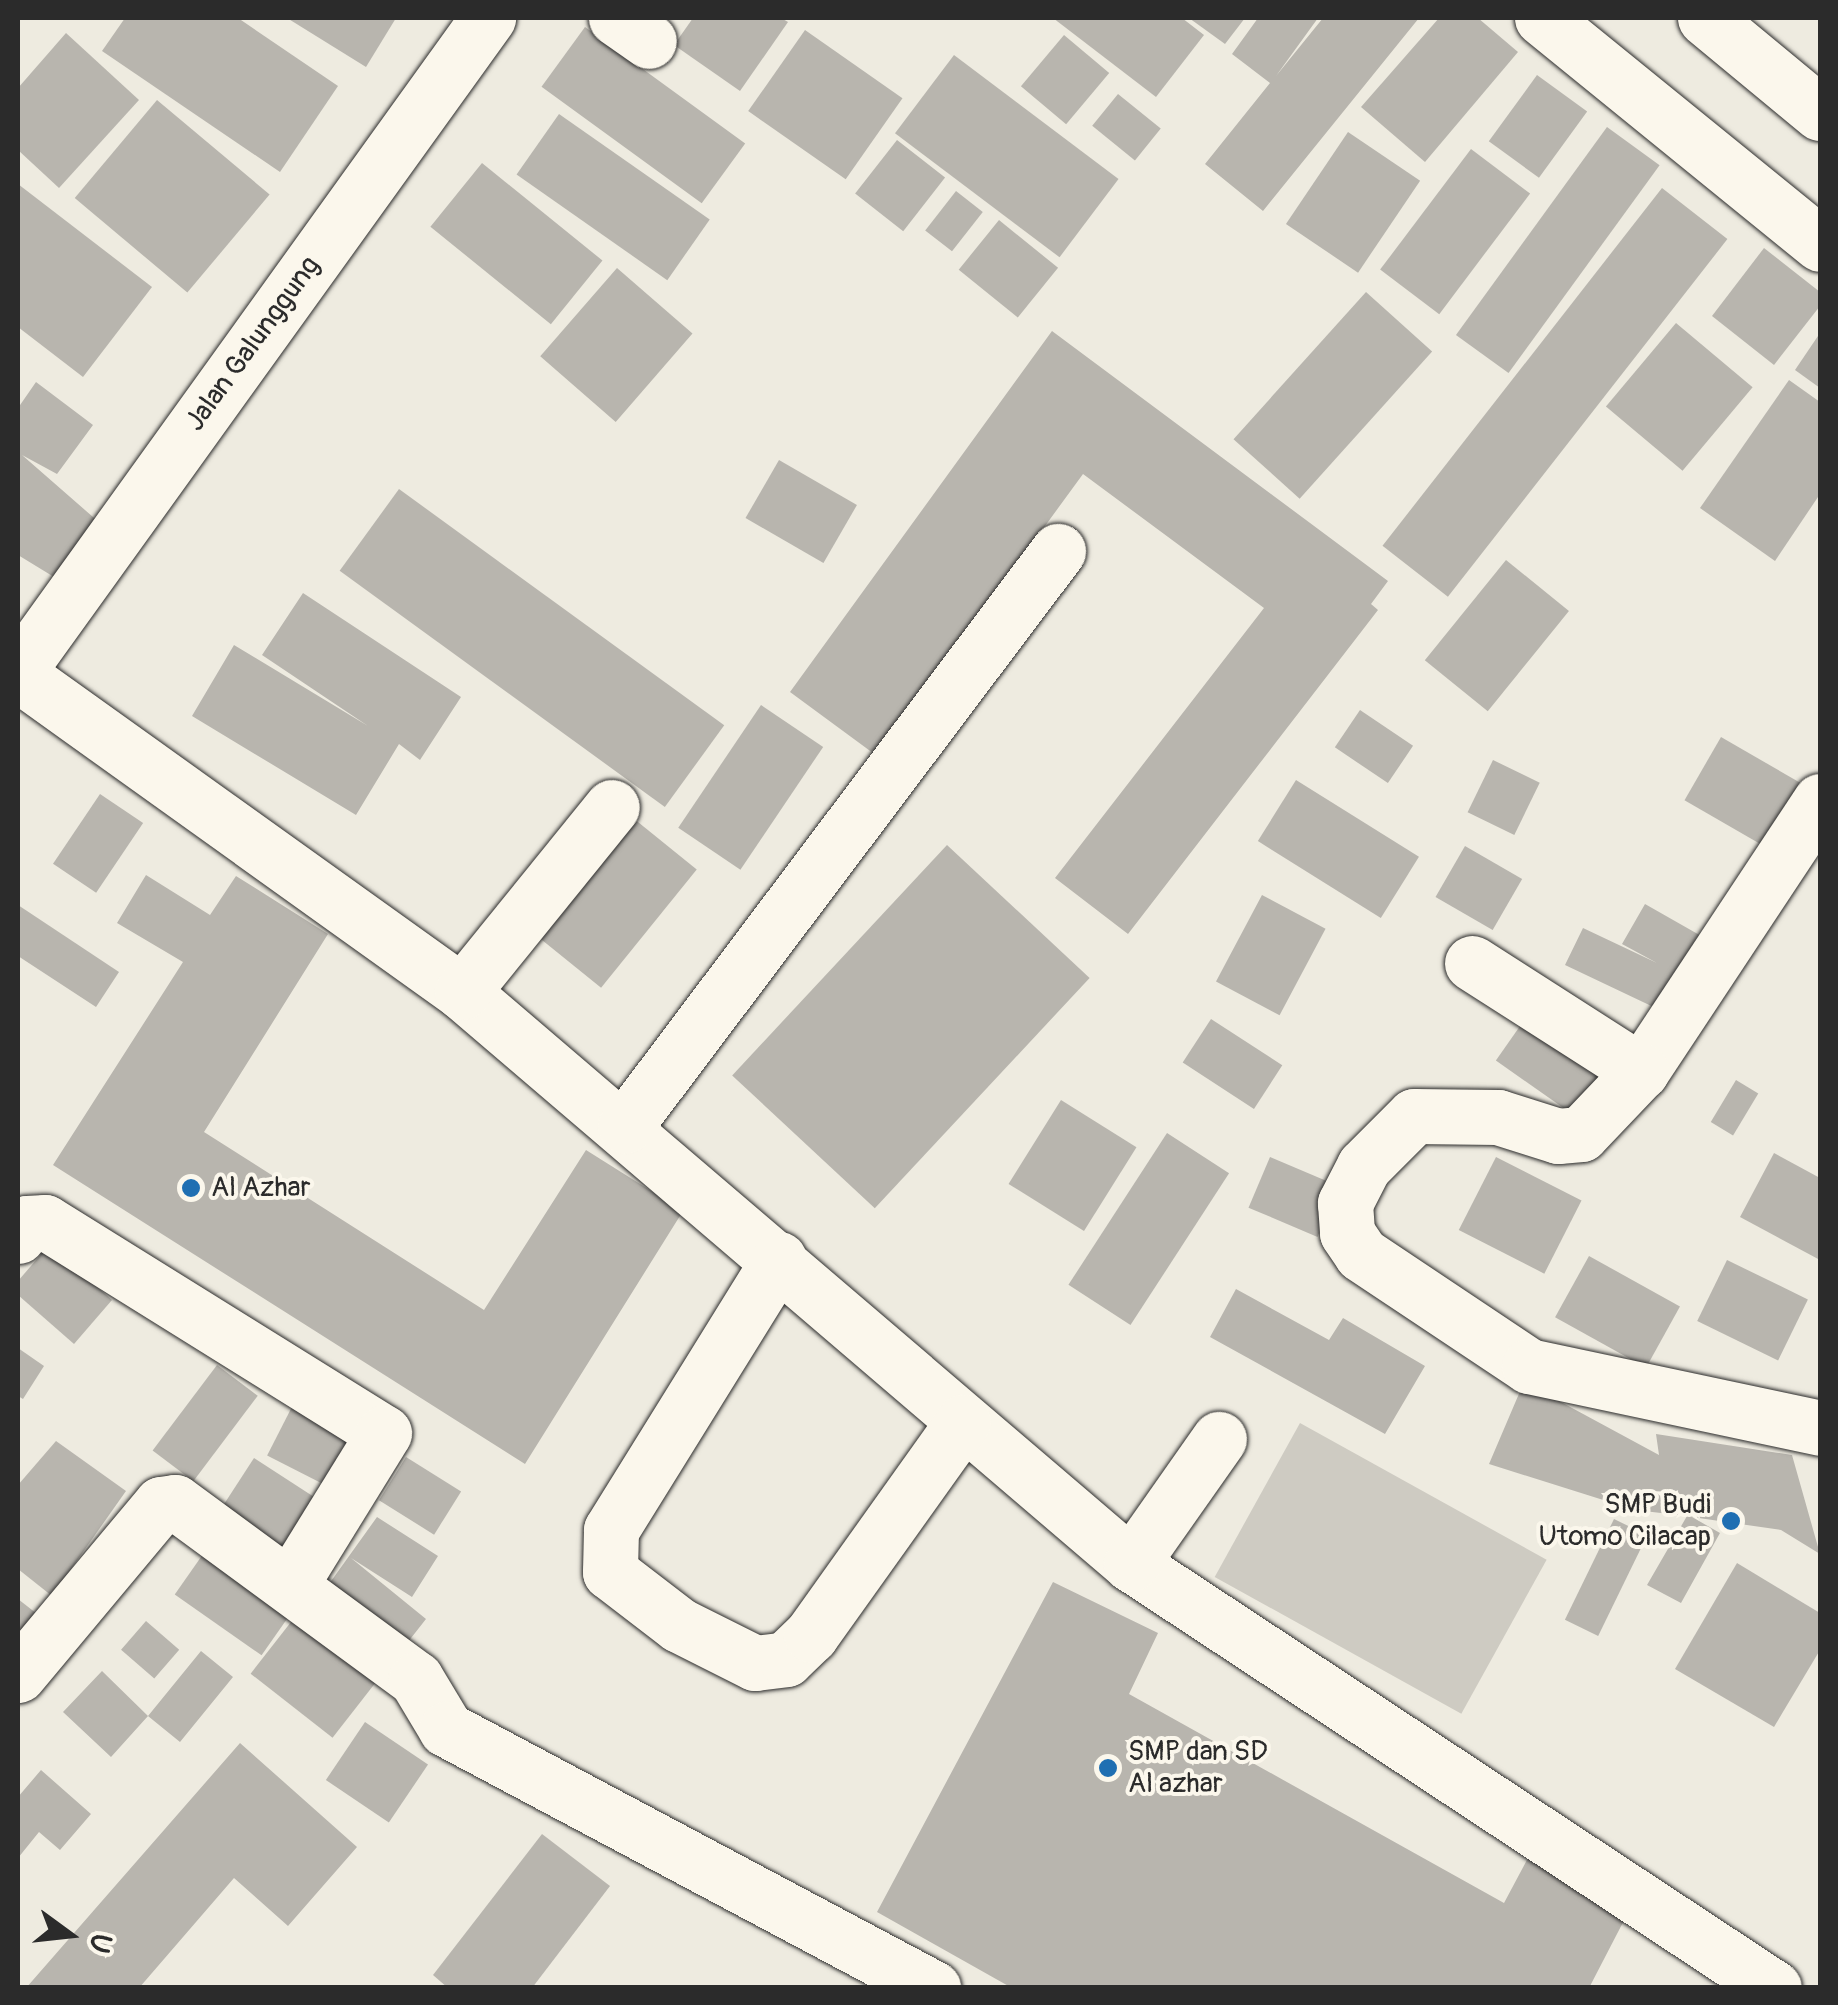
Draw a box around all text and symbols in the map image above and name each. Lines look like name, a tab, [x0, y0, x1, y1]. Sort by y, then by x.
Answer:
street label: Jalan Galunggung	[178, 250, 328, 438]
place label: Al Azhar	[211, 1171, 311, 1205]
marker: Al Azhar	[180, 1177, 202, 1199]
place label: SMP Budi Utomo Cilacap	[1539, 1488, 1711, 1554]
marker: SMP Budi Utomo Cilacap	[1720, 1510, 1742, 1532]
place label: SMP dan SD Al azhar	[1128, 1735, 1268, 1801]
marker: SMP dan SD Al azhar	[1097, 1757, 1119, 1779]
north arrow	[20, 1885, 120, 1985]
text: U	[80, 1929, 119, 1956]

